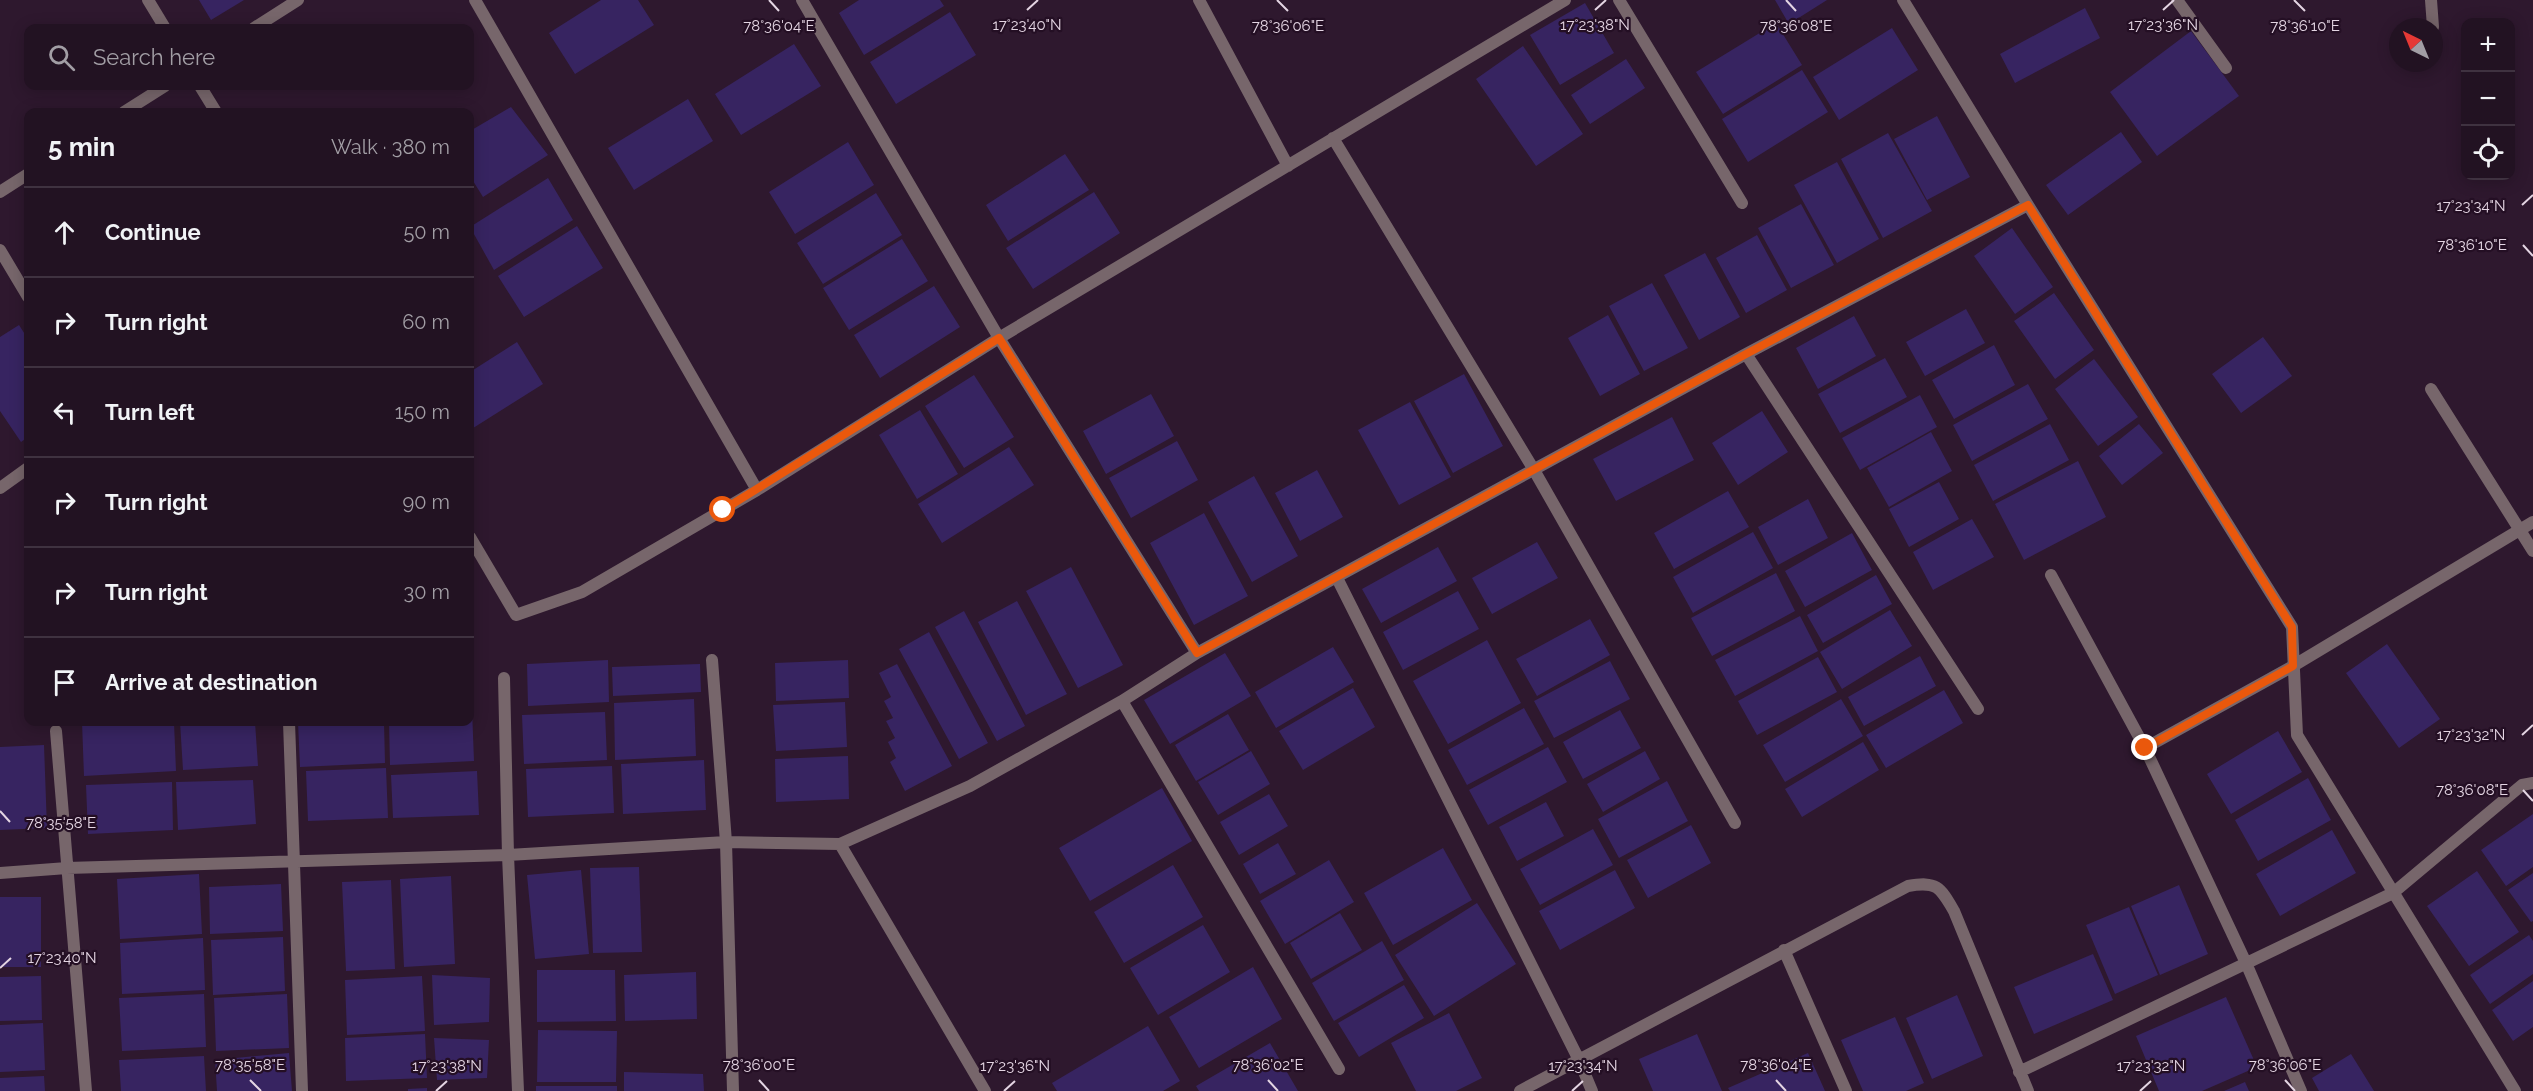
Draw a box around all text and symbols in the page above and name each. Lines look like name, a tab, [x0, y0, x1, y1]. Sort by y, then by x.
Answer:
text: 17°23'40"N	[992, 16, 1062, 34]
text: 17°23'38"N	[1560, 16, 1630, 34]
text: 17°23'36"N	[2128, 16, 2198, 34]
text: 78°36'04"E	[743, 17, 815, 35]
text: 78°36'06"E	[1252, 17, 1324, 35]
text: 78°36'08"E	[1760, 17, 1832, 35]
text: 78°36'10"E	[2270, 17, 2340, 35]
north arrow	[2389, 18, 2443, 72]
map controls	[2461, 18, 2515, 180]
button: +	[2461, 18, 2515, 72]
search box	[24, 24, 474, 90]
icon: search	[45, 41, 78, 74]
text: Search here	[93, 44, 215, 70]
button: −	[2461, 72, 2515, 126]
button: locate	[2461, 126, 2515, 180]
text: 5 min	[48, 132, 115, 162]
text: Walk · 380 m	[331, 135, 450, 159]
text: 17°23'34"N	[2436, 197, 2506, 215]
icon: ahead	[48, 216, 81, 249]
text: Continue	[105, 219, 201, 245]
text: 50 m	[403, 220, 450, 244]
text: 78°36'10"E	[2437, 236, 2507, 254]
icon: right	[48, 306, 81, 339]
text: Turn right	[105, 309, 208, 335]
text: 60 m	[402, 310, 450, 334]
icon: left	[48, 396, 81, 429]
text: Turn left	[105, 399, 195, 425]
text: 150 m	[395, 400, 450, 424]
icon: right	[48, 486, 81, 519]
text: Turn right	[105, 489, 208, 515]
text: 90 m	[403, 490, 450, 514]
route start	[709, 496, 735, 522]
icon: right	[48, 576, 81, 609]
text: Turn right	[105, 579, 208, 605]
text: 30 m	[404, 580, 450, 604]
icon: arrive	[48, 666, 81, 699]
text: Arrive at destination	[105, 669, 318, 695]
text: 17°23'32"N	[2437, 726, 2505, 744]
route end	[2131, 734, 2157, 760]
text: 78°36'08"E	[2436, 781, 2508, 799]
text: 78°35'58"E	[26, 814, 96, 832]
text: 17°23'40"N	[27, 949, 97, 967]
text: 78°35'58"E	[215, 1056, 285, 1074]
text: 78°36'00"E	[723, 1056, 795, 1074]
text: 78°36'02"E	[1232, 1056, 1304, 1074]
text: 78°36'04"E	[1740, 1056, 1812, 1074]
text: 78°36'06"E	[2249, 1056, 2321, 1074]
text: 17°23'38"N	[412, 1057, 482, 1075]
text: 17°23'36"N	[980, 1057, 1050, 1075]
text: 17°23'34"N	[1548, 1057, 1618, 1075]
text: 17°23'32"N	[2117, 1057, 2185, 1075]

